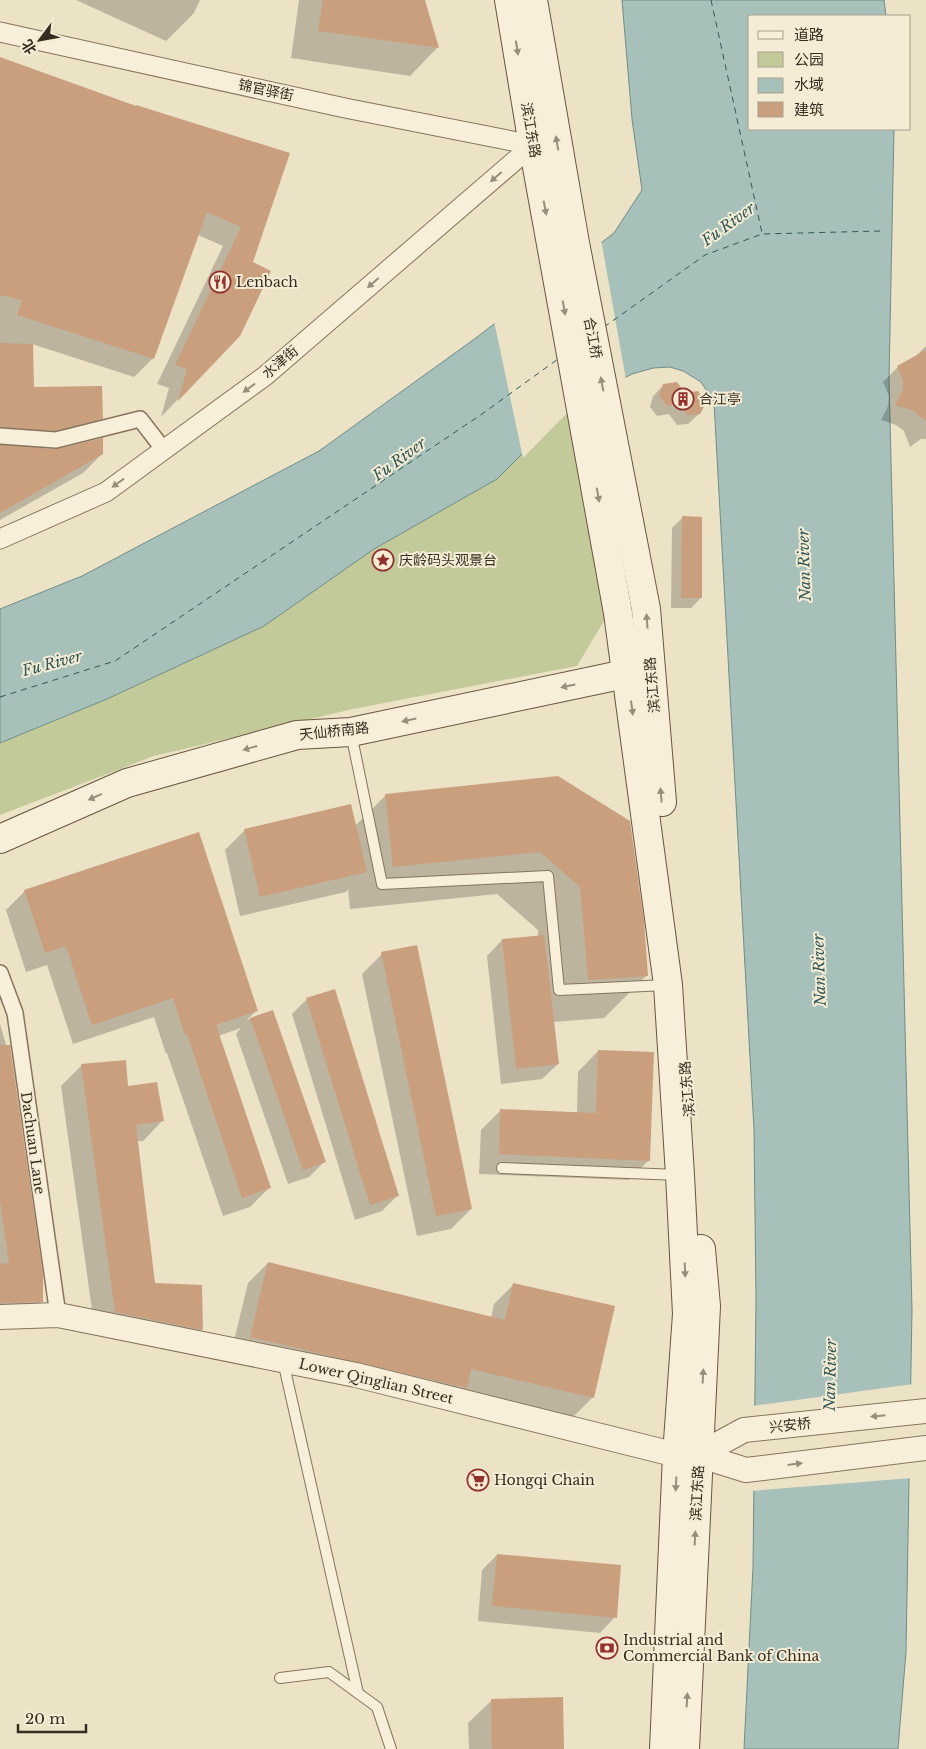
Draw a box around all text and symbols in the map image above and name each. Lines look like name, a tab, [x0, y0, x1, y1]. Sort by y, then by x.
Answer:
north arrow	[15, 15, 65, 65]
legend	[748, 15, 911, 130]
text: 道路	[794, 25, 824, 44]
text: 北	[18, 36, 40, 58]
one-way arrow	[513, 41, 521, 57]
text: 公园	[794, 50, 824, 69]
street label: 锦官驿街	[237, 75, 295, 105]
text: 水域	[794, 75, 824, 94]
text: 建筑	[794, 100, 824, 119]
street label: 滨江东路	[517, 101, 545, 159]
one-way arrow	[553, 135, 561, 151]
one-way arrow	[491, 171, 503, 183]
water label: Fu River	[697, 198, 759, 250]
one-way arrow	[542, 201, 550, 217]
restaurant icon: Lenbach	[208, 270, 232, 294]
place label: Lenbach	[236, 273, 298, 291]
one-way arrow	[367, 277, 379, 288]
one-way arrow	[560, 301, 568, 317]
street label: 合江桥	[580, 316, 606, 360]
street label: 水津街	[258, 342, 302, 382]
one-way arrow	[597, 376, 605, 392]
one-way arrow	[242, 383, 256, 393]
building icon: 合江亭	[671, 387, 695, 411]
place label: 合江亭	[699, 390, 741, 408]
water label: Fu River	[368, 433, 430, 485]
one-way arrow	[111, 478, 124, 488]
one-way arrow	[594, 488, 602, 504]
water label: Nan River	[793, 527, 815, 603]
place icon: 庆龄码头观景台	[371, 548, 395, 572]
place label: 庆龄码头观景台	[399, 551, 497, 569]
one-way arrow	[642, 612, 650, 628]
water label: Fu River	[19, 646, 85, 680]
street label: 滨江东路	[641, 656, 663, 714]
one-way arrow	[561, 682, 576, 690]
one-way arrow	[628, 700, 636, 716]
one-way arrow	[402, 716, 417, 724]
street label: 天仙桥南路	[298, 718, 370, 744]
one-way arrow	[243, 744, 258, 752]
one-way arrow	[657, 787, 665, 803]
one-way arrow	[88, 793, 102, 801]
water label: Nan River	[808, 932, 830, 1008]
street label: 滨江东路	[676, 1060, 698, 1118]
street label: Dachuan Lane	[17, 1090, 49, 1196]
one-way arrow	[681, 1262, 689, 1278]
water label: Nan River	[820, 1338, 840, 1412]
street label: Lower Qinglian Street	[297, 1354, 456, 1408]
one-way arrow	[699, 1367, 707, 1383]
one-way arrow	[869, 1412, 885, 1420]
street label: 兴安桥	[768, 1414, 812, 1436]
one-way arrow	[787, 1460, 803, 1468]
street label: 滨江东路	[687, 1465, 707, 1521]
supermarket icon: Hongqi Chain	[466, 1468, 490, 1492]
place label: Hongqi Chain	[494, 1471, 595, 1489]
one-way arrow	[672, 1477, 680, 1493]
one-way arrow	[691, 1530, 699, 1546]
place label: Industrial and Commercial Bank of China	[623, 1631, 819, 1665]
bank icon: Industrial and Commercial Bank of China	[595, 1636, 619, 1660]
one-way arrow	[683, 1692, 691, 1708]
scale bar	[18, 1702, 85, 1734]
text: 20 m	[25, 1709, 65, 1728]

